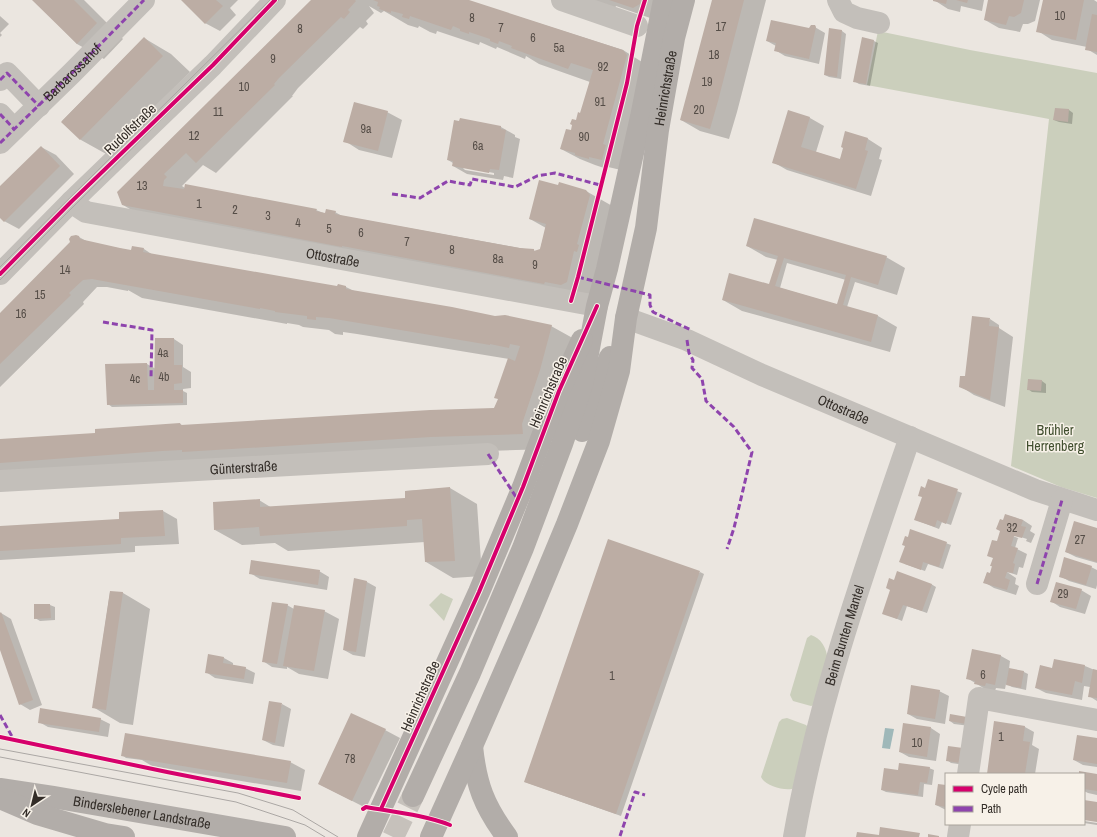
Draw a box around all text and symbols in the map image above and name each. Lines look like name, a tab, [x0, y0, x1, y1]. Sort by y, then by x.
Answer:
house number: 10	[1055, 8, 1065, 24]
house number: 8	[469, 10, 475, 26]
house number: 17	[716, 19, 727, 35]
house number: 7	[498, 20, 504, 36]
house number: 8	[297, 21, 303, 37]
house number: 6	[530, 30, 536, 46]
street label: Barbarossahof	[39, 39, 106, 105]
house number: 5a	[554, 40, 565, 56]
house number: 18	[709, 47, 719, 63]
street label: Heinrichstraße	[650, 49, 681, 127]
house number: 9	[270, 51, 276, 67]
house number: 92	[598, 59, 608, 75]
house number: 19	[702, 74, 712, 90]
house number: 10	[239, 79, 249, 95]
house number: 91	[595, 94, 606, 110]
street label: Rudolfstraße	[100, 100, 160, 158]
house number: 20	[694, 102, 704, 118]
house number: 11	[213, 104, 224, 120]
house number: 9a	[361, 121, 372, 137]
house number: 12	[189, 128, 199, 144]
house number: 90	[579, 129, 589, 145]
house number: 6a	[473, 138, 484, 154]
house number: 13	[137, 178, 147, 194]
house number: 1	[196, 196, 202, 212]
house number: 2	[232, 202, 238, 218]
house number: 3	[265, 208, 271, 224]
house number: 4	[295, 215, 301, 231]
house number: 5	[326, 221, 332, 237]
house number: 6	[358, 225, 364, 241]
house number: 7	[404, 234, 410, 250]
house number: 8	[449, 242, 455, 258]
street label: Ottostraße	[304, 244, 361, 271]
house number: 8a	[493, 251, 504, 267]
house number: 9	[532, 257, 538, 273]
house number: 14	[60, 262, 71, 278]
house number: 15	[35, 287, 46, 303]
house number: 16	[16, 306, 26, 322]
house number: 4a	[158, 345, 169, 361]
street label: Heinrichstraße	[525, 354, 571, 430]
house number: 4b	[159, 369, 169, 385]
house number: 4c	[130, 371, 140, 387]
street label: Ottostraße	[815, 390, 872, 428]
park label: Brühler Herrenberg	[1026, 421, 1085, 455]
street label: Günterstraße	[209, 457, 278, 478]
house number: 32	[1007, 520, 1017, 536]
house number: 27	[1075, 532, 1086, 548]
street label: Beim Bunten Mantel	[821, 583, 868, 688]
house number: 29	[1058, 586, 1068, 602]
street label: Heinrichstraße	[396, 658, 444, 734]
house number: 6	[980, 667, 986, 683]
house number: 1	[609, 668, 615, 684]
house number: 1	[998, 729, 1004, 745]
house number: 10	[912, 735, 922, 751]
house number: 78	[345, 751, 355, 767]
legend	[945, 773, 1085, 825]
text: Cycle path	[981, 781, 1028, 797]
north arrow	[12, 785, 52, 825]
street label: Binderslebener Landstraße	[72, 792, 212, 833]
text: Path	[981, 801, 1001, 817]
text: N	[20, 806, 33, 821]

